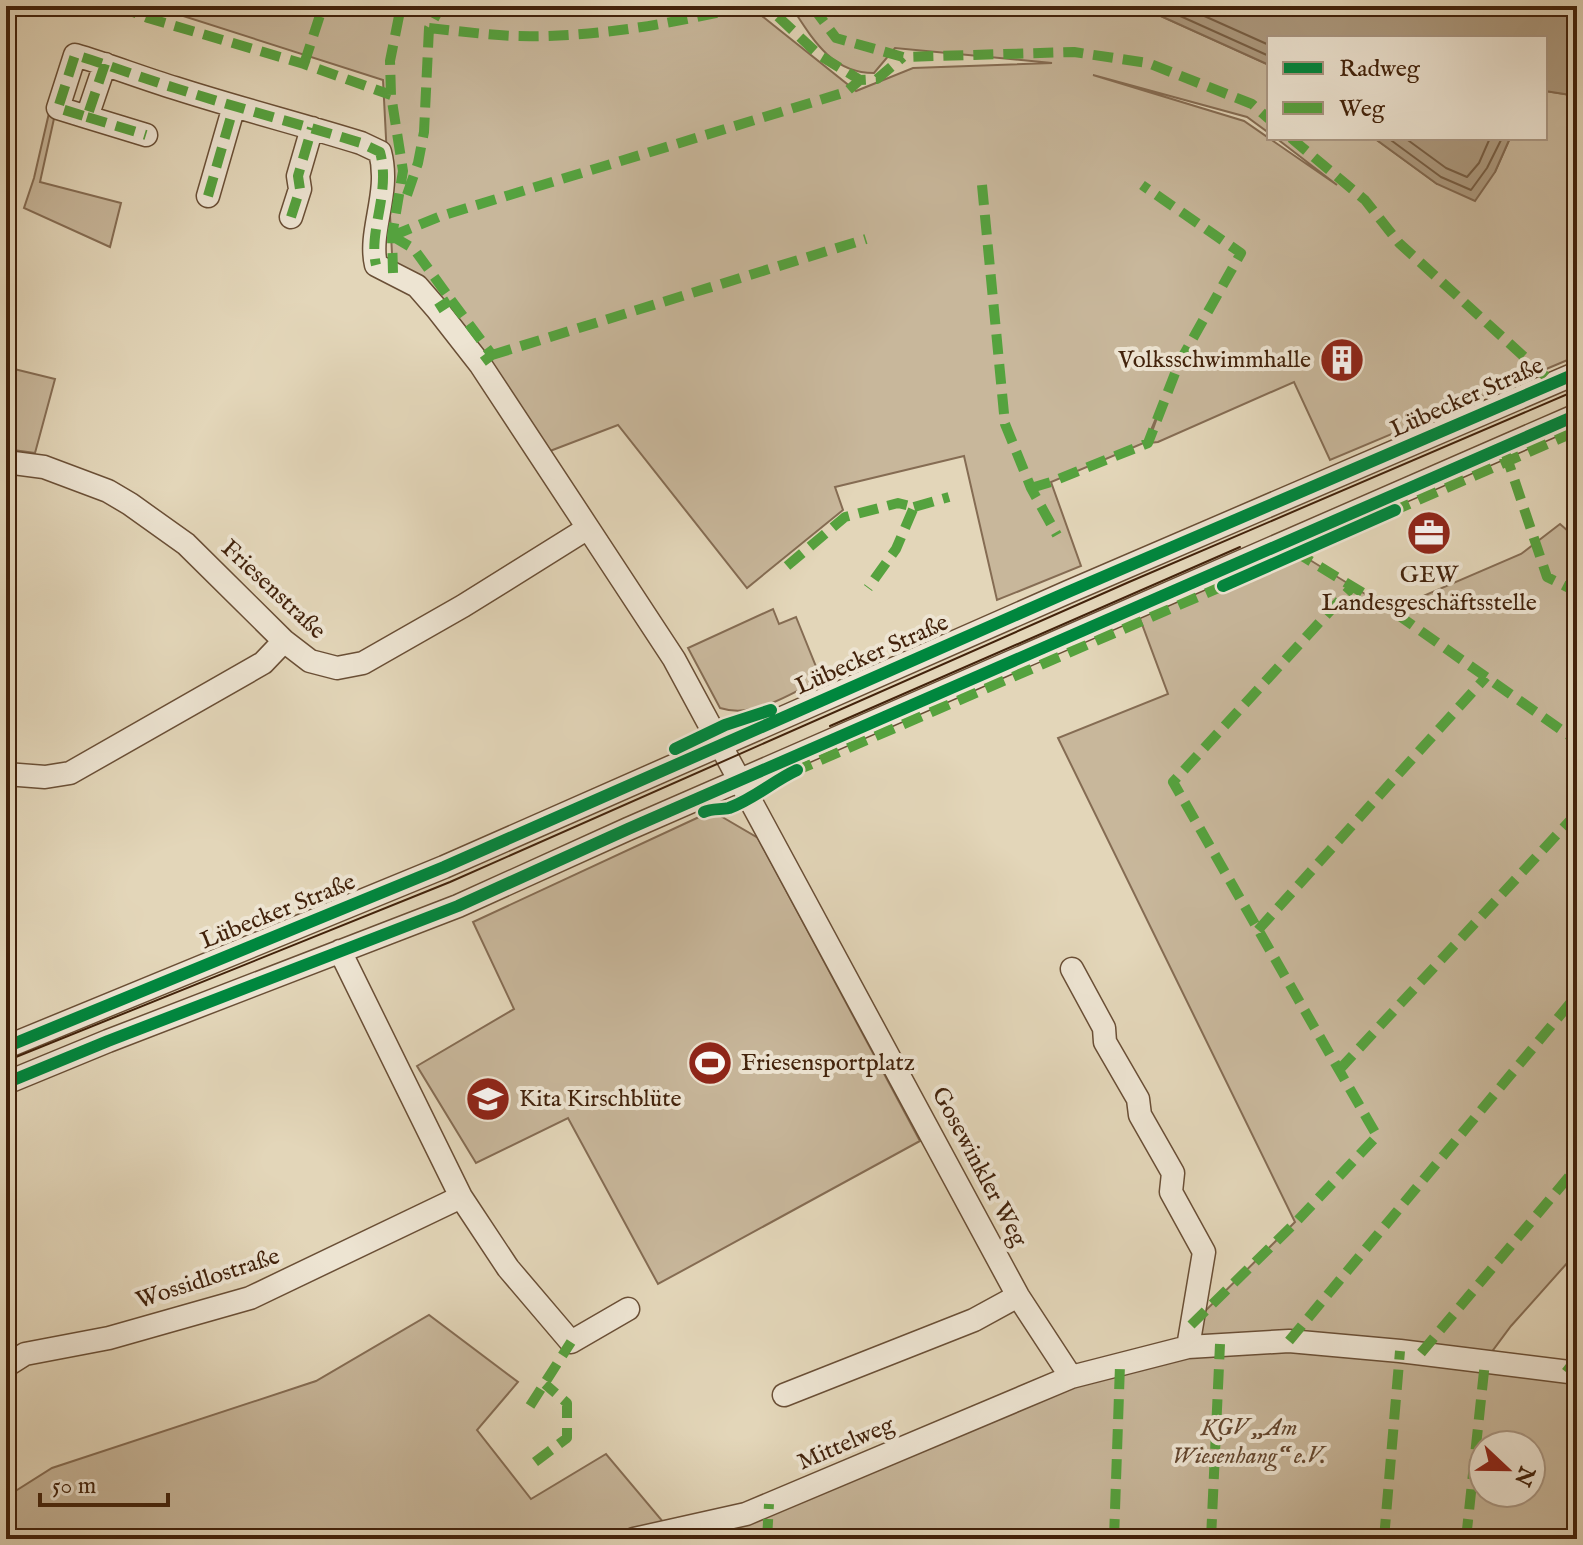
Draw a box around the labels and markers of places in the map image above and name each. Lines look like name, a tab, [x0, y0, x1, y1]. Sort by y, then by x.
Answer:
building icon: Volksschwimmhalle	[1318, 336, 1366, 384]
place label: Volksschwimmhalle	[1117, 345, 1311, 376]
office icon: GEW Landesgeschäftsstelle	[1405, 509, 1453, 557]
place label: GEW Landesgeschäftsstelle	[1321, 560, 1537, 619]
sports icon: Friesensportplatz	[686, 1039, 734, 1087]
place label: Friesensportplatz	[741, 1048, 915, 1079]
school or university icon: Kita Kirschblüte	[464, 1075, 512, 1123]
place label: Kita Kirschblüte	[519, 1084, 682, 1115]

